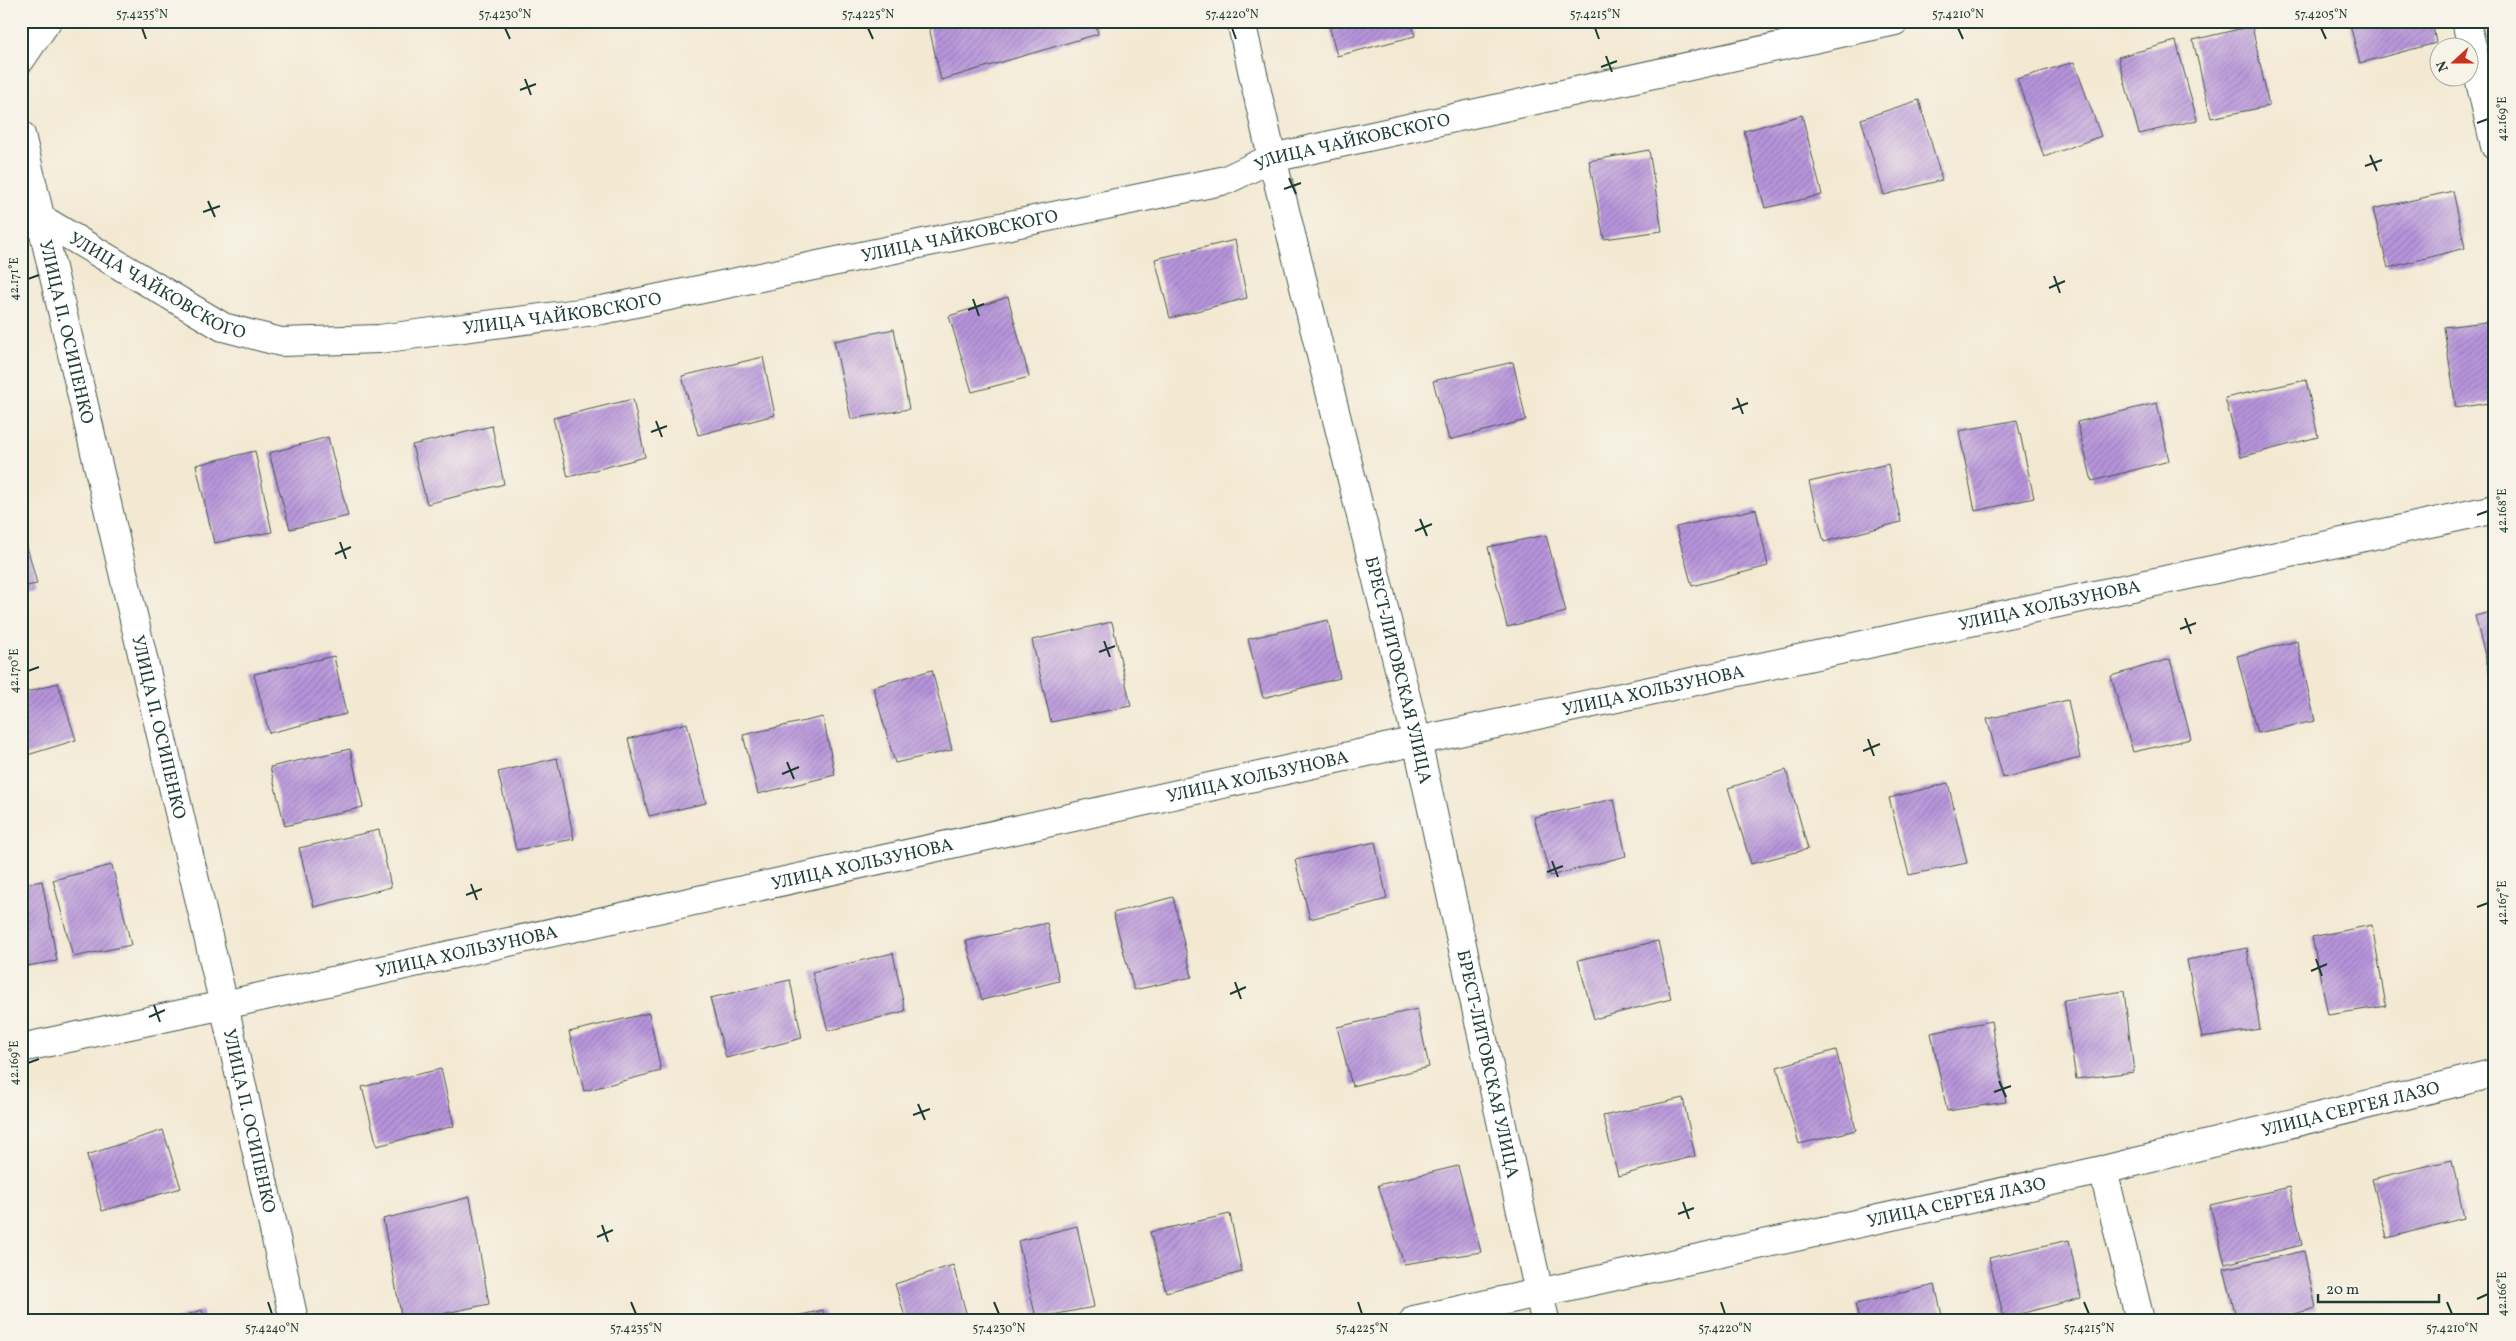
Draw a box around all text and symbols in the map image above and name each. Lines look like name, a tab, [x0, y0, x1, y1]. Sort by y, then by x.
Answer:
text: 57.4235°N	[116, 7, 168, 23]
text: 57.4230°N	[479, 7, 531, 23]
text: 57.4225°N	[842, 7, 894, 23]
text: 57.4220°N	[1205, 7, 1259, 23]
text: 57.4215°N	[1570, 7, 1620, 23]
text: 57.4210°N	[1932, 7, 1984, 23]
text: 57.4205°N	[2295, 7, 2348, 23]
north arrow	[2428, 38, 2478, 88]
text: N	[2433, 58, 2454, 74]
text: 42.169°E	[2495, 97, 2511, 141]
street label: УЛИЦА ЧАЙКОВСКОГО	[1251, 108, 1453, 179]
street label: УЛИЦА ЧАЙКОВСКОГО	[859, 204, 1061, 270]
street label: УЛИЦА ЧАЙКОВСКОГО	[64, 227, 248, 346]
street label: УЛИЦА П. ОСИПЕНКО	[32, 238, 99, 427]
text: 42.171°E	[7, 257, 23, 301]
street label: УЛИЦА ЧАЙКОВСКОГО	[462, 287, 664, 342]
text: 42.168°E	[2495, 489, 2511, 533]
street label: БРЕСТ-ЛИТОВСКАЯ УЛИЦА	[1358, 554, 1437, 787]
street label: УЛИЦА ХОЛЬЗУНОВА	[1956, 575, 2143, 638]
street label: УЛИЦА П. ОСИПЕНКО	[124, 633, 191, 822]
text: 42.170°E	[7, 648, 23, 694]
street label: УЛИЦА ХОЛЬЗУНОВА	[1560, 660, 1747, 723]
street label: УЛИЦА ХОЛЬЗУНОВА	[1165, 745, 1351, 810]
street label: УЛИЦА ХОЛЬЗУНОВА	[769, 833, 956, 898]
text: 42.167°E	[2495, 881, 2511, 925]
street label: УЛИЦА ХОЛЬЗУНОВА	[374, 920, 560, 985]
street label: БРЕСТ-ЛИТОВСКАЯ УЛИЦА	[1450, 948, 1524, 1181]
street label: УЛИЦА П. ОСИПЕНКО	[216, 1027, 281, 1216]
text: 42.169°E	[7, 1041, 23, 1085]
street label: УЛИЦА СЕРГЕЯ ЛАЗО	[2259, 1076, 2442, 1144]
street label: УЛИЦА СЕРГЕЯ ЛАЗО	[1865, 1172, 2048, 1235]
scale bar	[2318, 1271, 2440, 1303]
text: 42.166°E	[2495, 1272, 2511, 1316]
text: 20 m	[2326, 1280, 2359, 1301]
text: 57.4240°N	[245, 1321, 299, 1337]
text: 57.4235°N	[610, 1321, 662, 1337]
text: 57.4230°N	[973, 1321, 1025, 1337]
text: 57.4225°N	[1336, 1321, 1388, 1337]
text: 57.4220°N	[1698, 1321, 1752, 1337]
text: 57.4215°N	[2064, 1321, 2114, 1337]
text: 57.4210°N	[2426, 1321, 2478, 1337]

